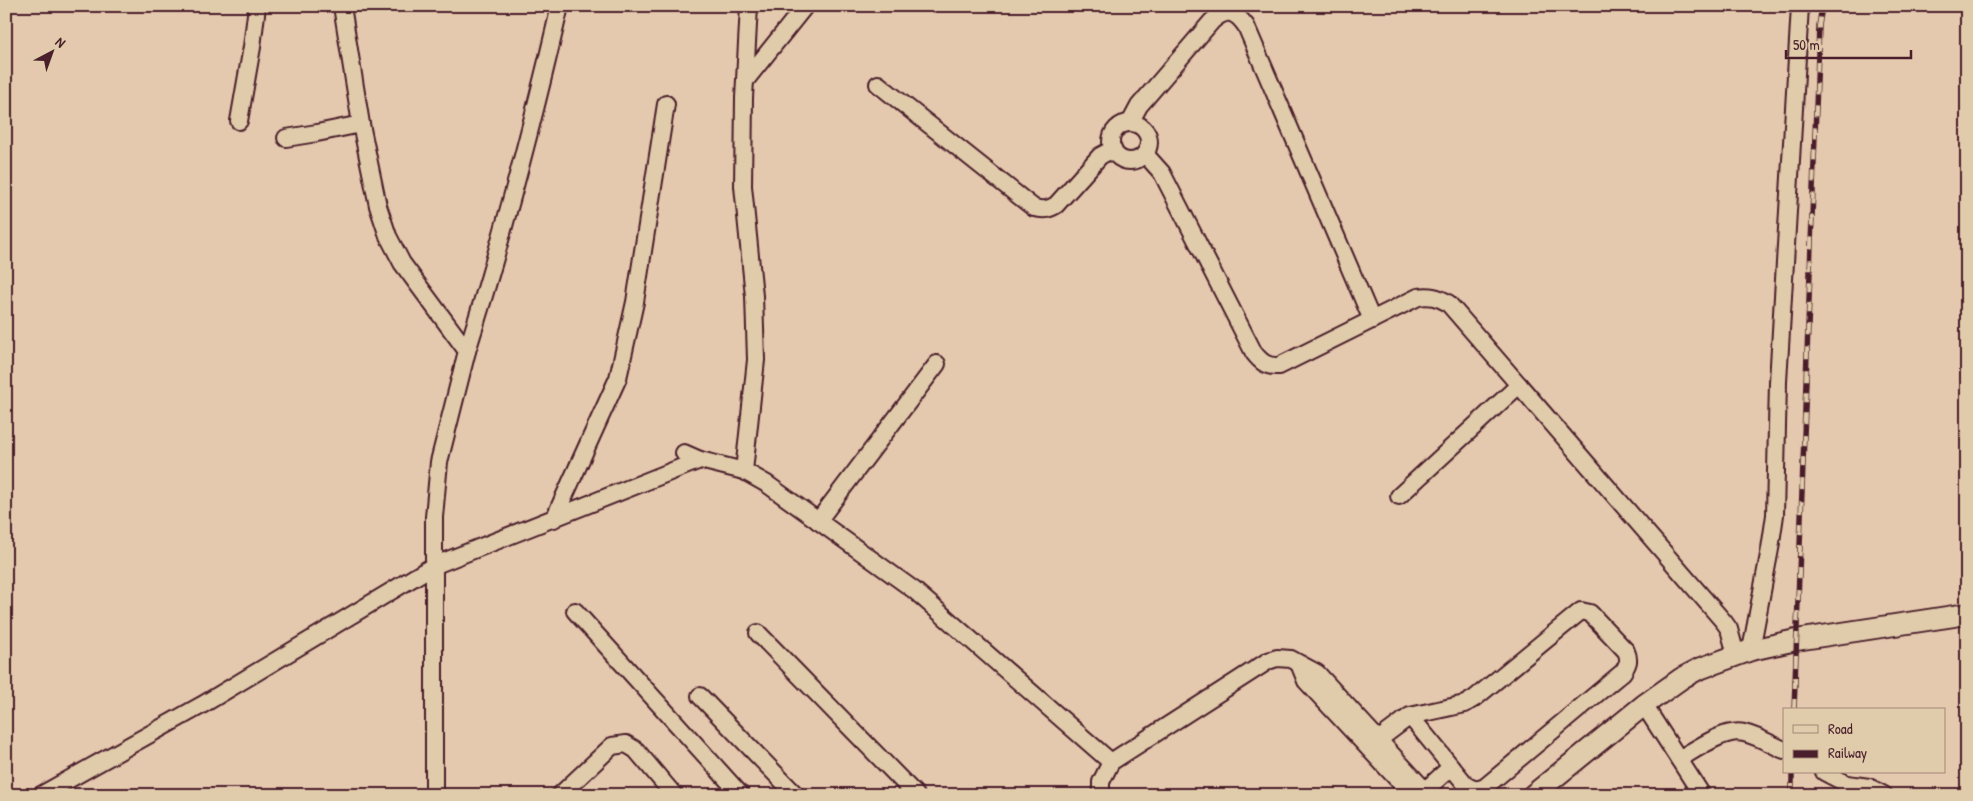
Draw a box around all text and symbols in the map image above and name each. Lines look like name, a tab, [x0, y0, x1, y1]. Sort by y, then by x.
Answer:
north arrow	[28, 28, 78, 78]
scale bar	[1786, 28, 1910, 60]
text: N	[52, 32, 70, 52]
text: 50 m	[1793, 34, 1820, 55]
legend	[1783, 708, 1946, 774]
text: Road	[1828, 718, 1853, 739]
text: Railway	[1828, 742, 1867, 763]

